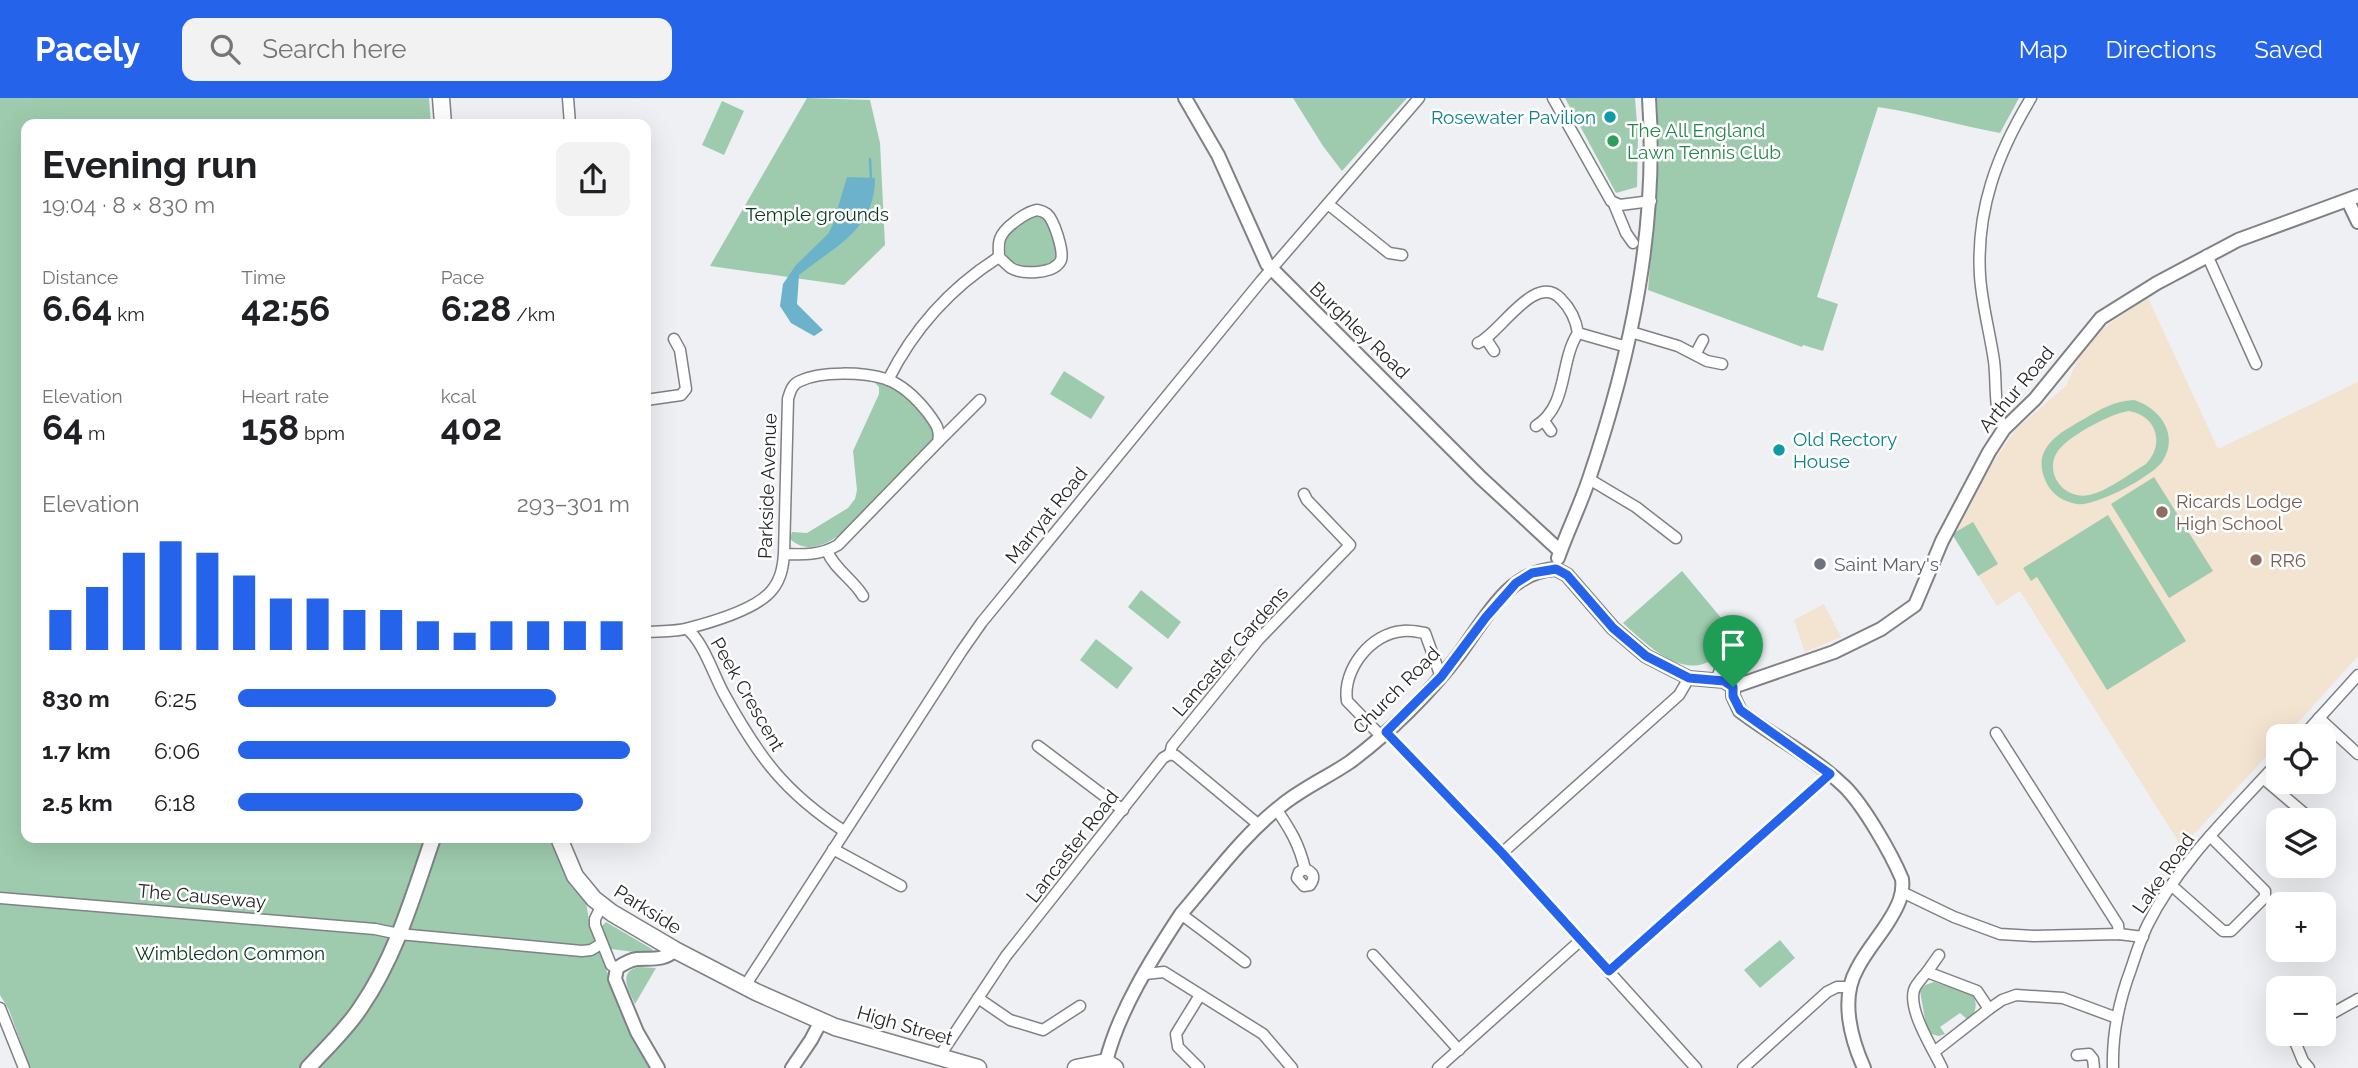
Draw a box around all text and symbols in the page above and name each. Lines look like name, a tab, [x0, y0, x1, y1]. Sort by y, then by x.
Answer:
search box	[182, 18, 672, 81]
text: Pacely	[35, 30, 140, 69]
icon: search	[206, 30, 244, 68]
text: Search here	[262, 34, 407, 64]
text: Map	[2019, 35, 2068, 64]
text: Directions	[2106, 35, 2216, 64]
text: Saved	[2254, 35, 2323, 64]
place label: Rosewater Pavilion	[1431, 106, 1596, 128]
marker: Rosewater Pavilion	[1602, 109, 1618, 125]
place label: The All England Lawn Tennis Club	[1627, 119, 1781, 163]
marker: The All England Lawn Tennis Club	[1605, 133, 1621, 149]
text: Evening run	[42, 142, 257, 187]
button: share	[556, 142, 630, 216]
text: 19:04 · 8 × 830 m	[42, 191, 215, 218]
park label: Temple grounds	[745, 203, 889, 225]
text: Distance	[42, 266, 118, 288]
text: Time	[241, 266, 286, 288]
text: Pace	[441, 266, 484, 288]
street label: Burghley Road	[1306, 277, 1414, 383]
text: 6.64	[42, 288, 112, 329]
text: 42:56	[241, 288, 330, 329]
text: 6:28	[441, 288, 511, 329]
text: km	[112, 303, 145, 325]
text: /km	[511, 303, 555, 325]
street label: Arthur Road	[1974, 342, 2058, 436]
text: Elevation	[42, 385, 123, 407]
text: Heart rate	[241, 385, 329, 407]
text: kcal	[441, 385, 476, 407]
text: 64	[42, 407, 83, 448]
text: 158	[241, 407, 299, 448]
text: 402	[441, 407, 502, 448]
street label: Parkside Avenue	[753, 413, 781, 559]
text: m	[83, 422, 106, 444]
text: bpm	[299, 422, 345, 444]
place label: Old Rectory House	[1793, 428, 1897, 472]
marker: Old Rectory House	[1771, 442, 1787, 458]
street label: Marryat Road	[1001, 462, 1091, 568]
text: Elevation	[42, 490, 140, 517]
text: 293–301 m	[517, 490, 630, 517]
place label: Ricards Lodge High School	[2176, 490, 2302, 534]
marker: Ricards Lodge High School	[2154, 504, 2170, 520]
place label: RR6	[2270, 549, 2306, 571]
marker: RR6	[2248, 552, 2264, 568]
place label: Saint Mary's	[1834, 553, 1939, 575]
marker: Saint Mary's	[1812, 556, 1828, 572]
street label: Lancaster Gardens	[1168, 582, 1292, 720]
pin	[1703, 615, 1763, 687]
icon: arrive	[1714, 626, 1752, 664]
street label: Peek Crescent	[707, 633, 790, 755]
street label: Church Road	[1348, 642, 1444, 738]
text: 830 m	[42, 685, 110, 712]
text: 6:25	[154, 685, 197, 712]
map controls	[2266, 724, 2336, 1046]
button: locate	[2266, 724, 2336, 794]
text: 1.7 km	[42, 737, 111, 764]
text: 6:06	[154, 737, 200, 764]
street label: Lancaster Road	[1021, 785, 1123, 907]
text: 2.5 km	[42, 789, 113, 816]
text: 6:18	[154, 789, 196, 816]
button: layers	[2266, 808, 2336, 878]
street label: Lake Road	[2127, 829, 2199, 917]
street label: The Causeway	[137, 879, 267, 913]
street label: Parkside	[610, 880, 686, 938]
button: +	[2266, 892, 2336, 962]
park label: Wimbledon Common	[135, 942, 325, 964]
button: −	[2266, 976, 2336, 1046]
street label: High Street	[855, 1001, 956, 1049]

